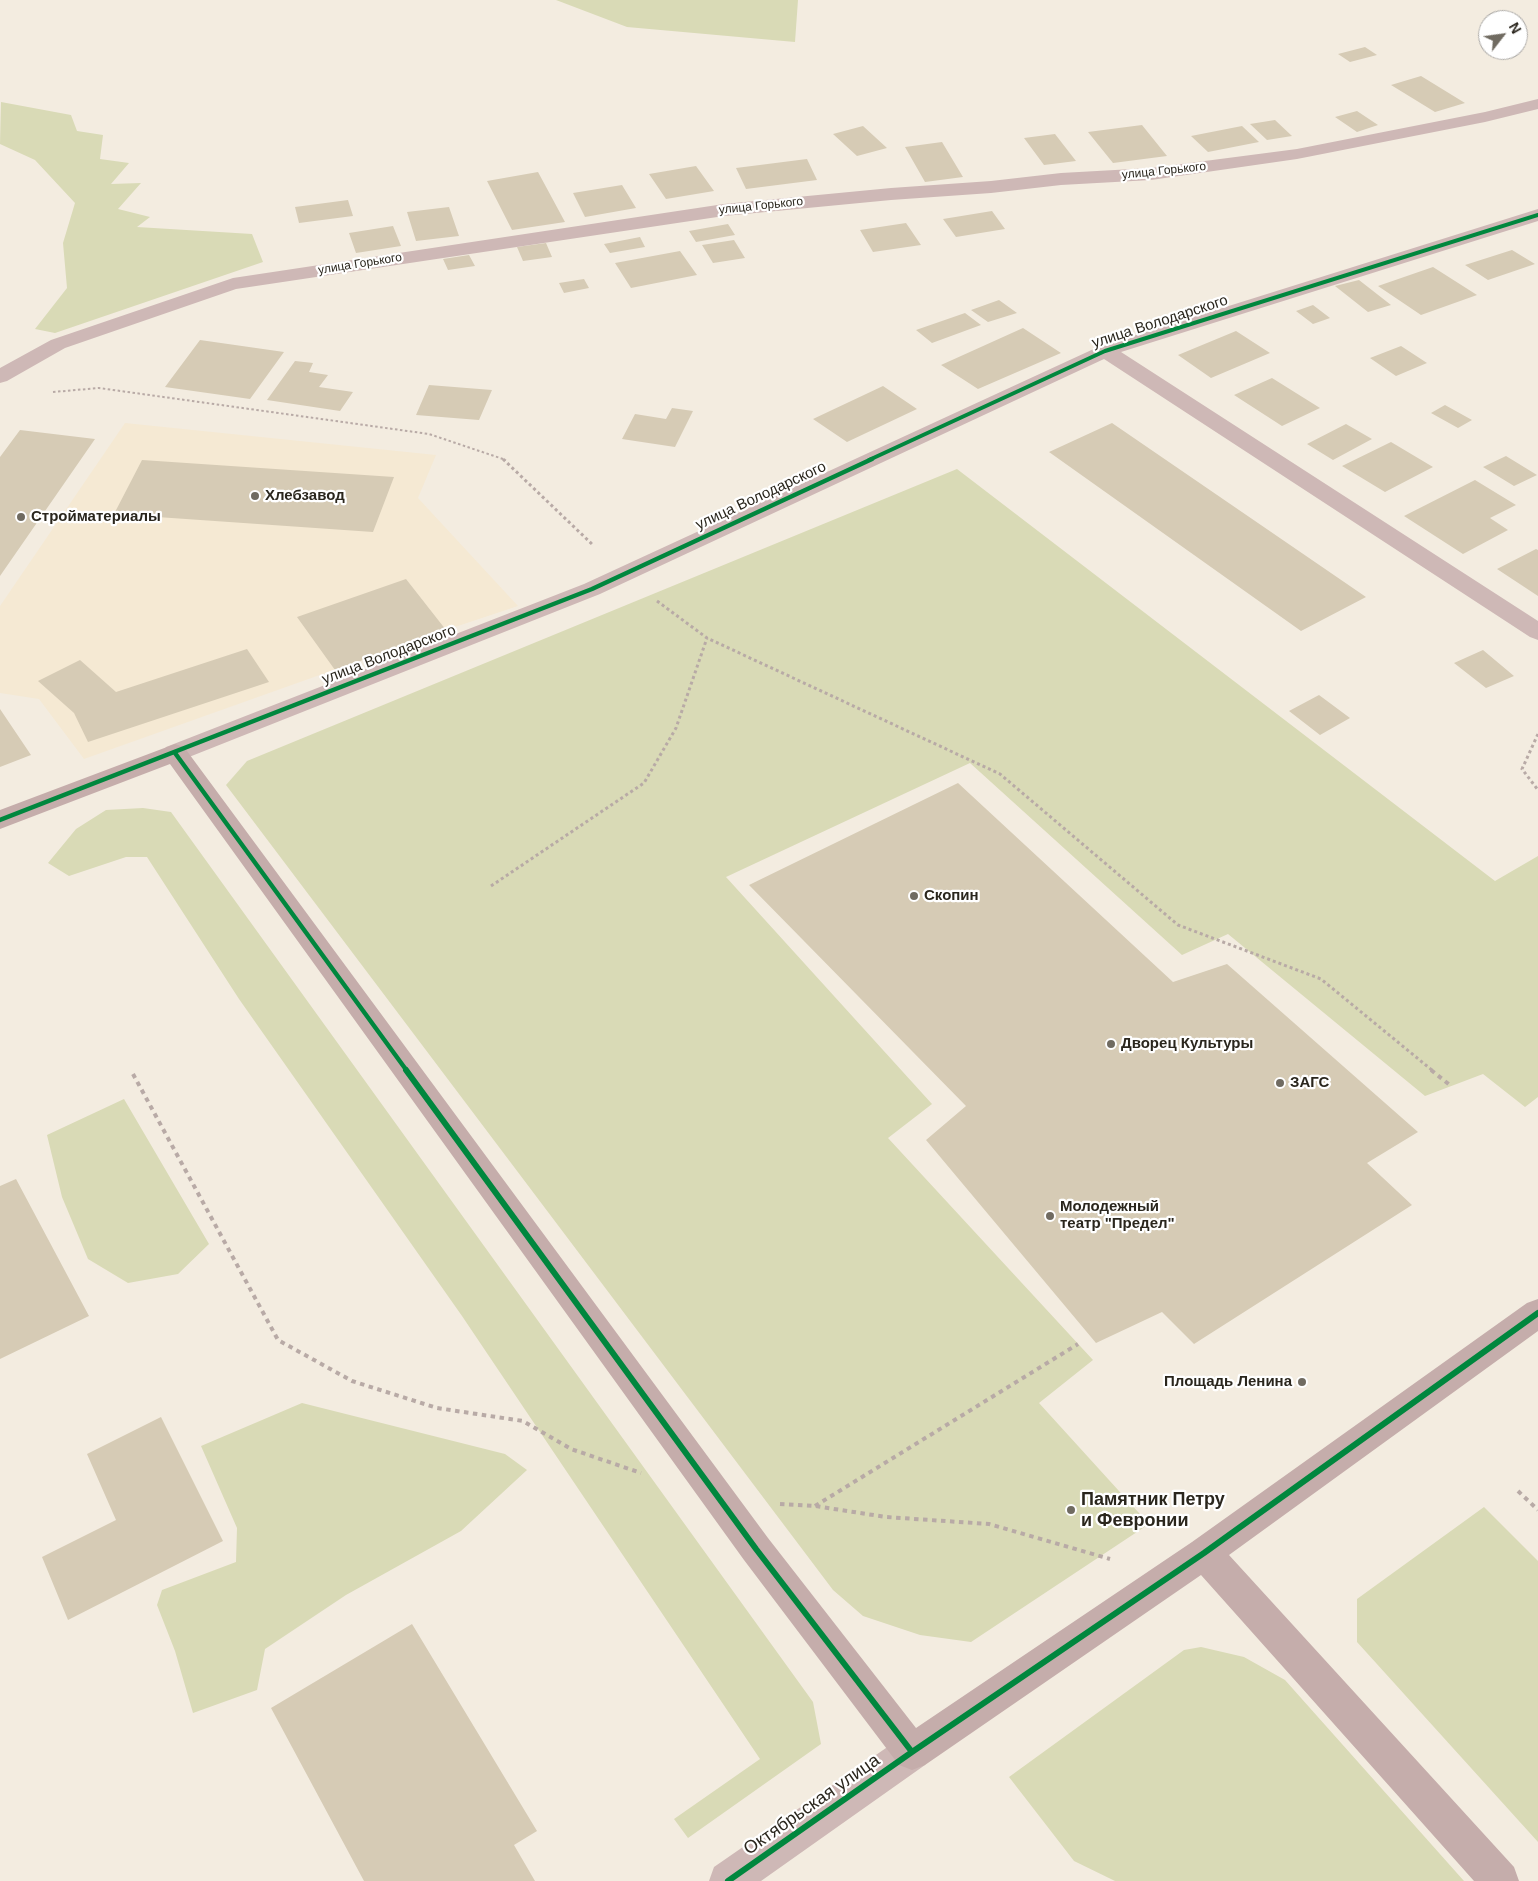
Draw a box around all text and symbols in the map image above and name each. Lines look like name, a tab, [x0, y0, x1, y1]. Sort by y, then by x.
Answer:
north arrow	[1478, 10, 1528, 60]
text: N	[1506, 20, 1525, 36]
street label: улица Горького	[1121, 159, 1207, 183]
street label: улица Горького	[718, 194, 804, 218]
street label: улица Горького	[317, 250, 403, 278]
street label: улица Володарского	[1090, 292, 1230, 352]
street label: улица Володарского	[693, 458, 829, 534]
place label: Хлебзавод	[265, 487, 345, 505]
marker: Хлебзавод	[249, 490, 261, 502]
place label: Стройматериалы	[31, 508, 161, 526]
marker: Стройматериалы	[15, 511, 27, 523]
street label: улица Володарского	[320, 621, 458, 689]
place label: Скопин	[924, 887, 979, 905]
marker: Скопин	[908, 890, 920, 902]
place label: Дворец Культуры	[1121, 1035, 1253, 1053]
marker: Дворец Культуры	[1105, 1038, 1117, 1050]
place label: ЗАГС	[1290, 1074, 1329, 1092]
marker: ЗАГС	[1274, 1077, 1286, 1089]
place label: Молодежный театр "Предел"	[1060, 1198, 1175, 1233]
marker: Молодежный театр "Предел"	[1044, 1210, 1056, 1222]
place label: Площадь Ленина	[1164, 1373, 1292, 1391]
marker: Площадь Ленина	[1296, 1376, 1308, 1388]
place label: Памятник Петру и Февронии	[1081, 1489, 1225, 1532]
marker: Памятник Петру и Февронии	[1065, 1504, 1077, 1516]
street label: Октябрьская улица	[740, 1750, 884, 1860]

